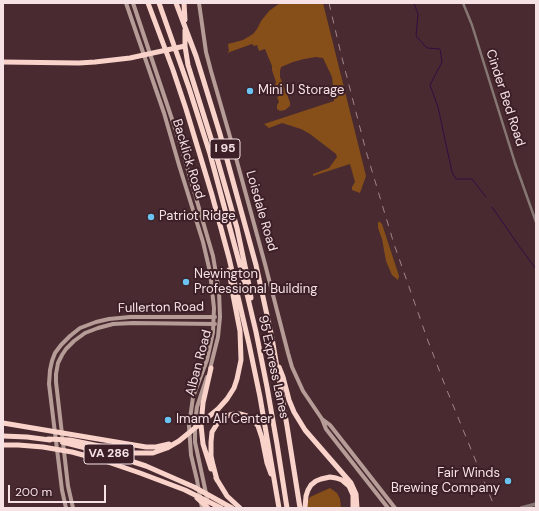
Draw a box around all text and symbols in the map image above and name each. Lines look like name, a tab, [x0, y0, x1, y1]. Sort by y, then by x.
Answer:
street label: Cinder Bed Road	[482, 48, 528, 148]
place label: Mini U Storage	[258, 83, 344, 99]
marker: Mini U Storage	[245, 86, 255, 96]
street label: Backlick Road	[168, 117, 208, 201]
road number: I 95	[210, 139, 240, 159]
street label: Loisdale Road	[242, 169, 280, 253]
place label: Patriot Ridge	[159, 209, 236, 225]
marker: Patriot Ridge	[146, 212, 156, 222]
place label: Newington Professional Building	[194, 267, 317, 298]
marker: Newington Professional Building	[181, 277, 191, 287]
street label: Fullerton Road	[118, 299, 204, 317]
street label: 95 Express Lanes	[254, 314, 292, 420]
street label: Alban Road	[183, 328, 215, 398]
place label: Imam Ali Center	[176, 412, 272, 428]
marker: Imam Ali Center	[163, 415, 173, 425]
road number: VA 286	[84, 444, 134, 464]
place label: Fair Winds Brewing Company	[391, 466, 500, 497]
marker: Fair Winds Brewing Company	[503, 476, 513, 486]
scale bar	[10, 477, 108, 503]
text: 200 m	[15, 484, 52, 500]

